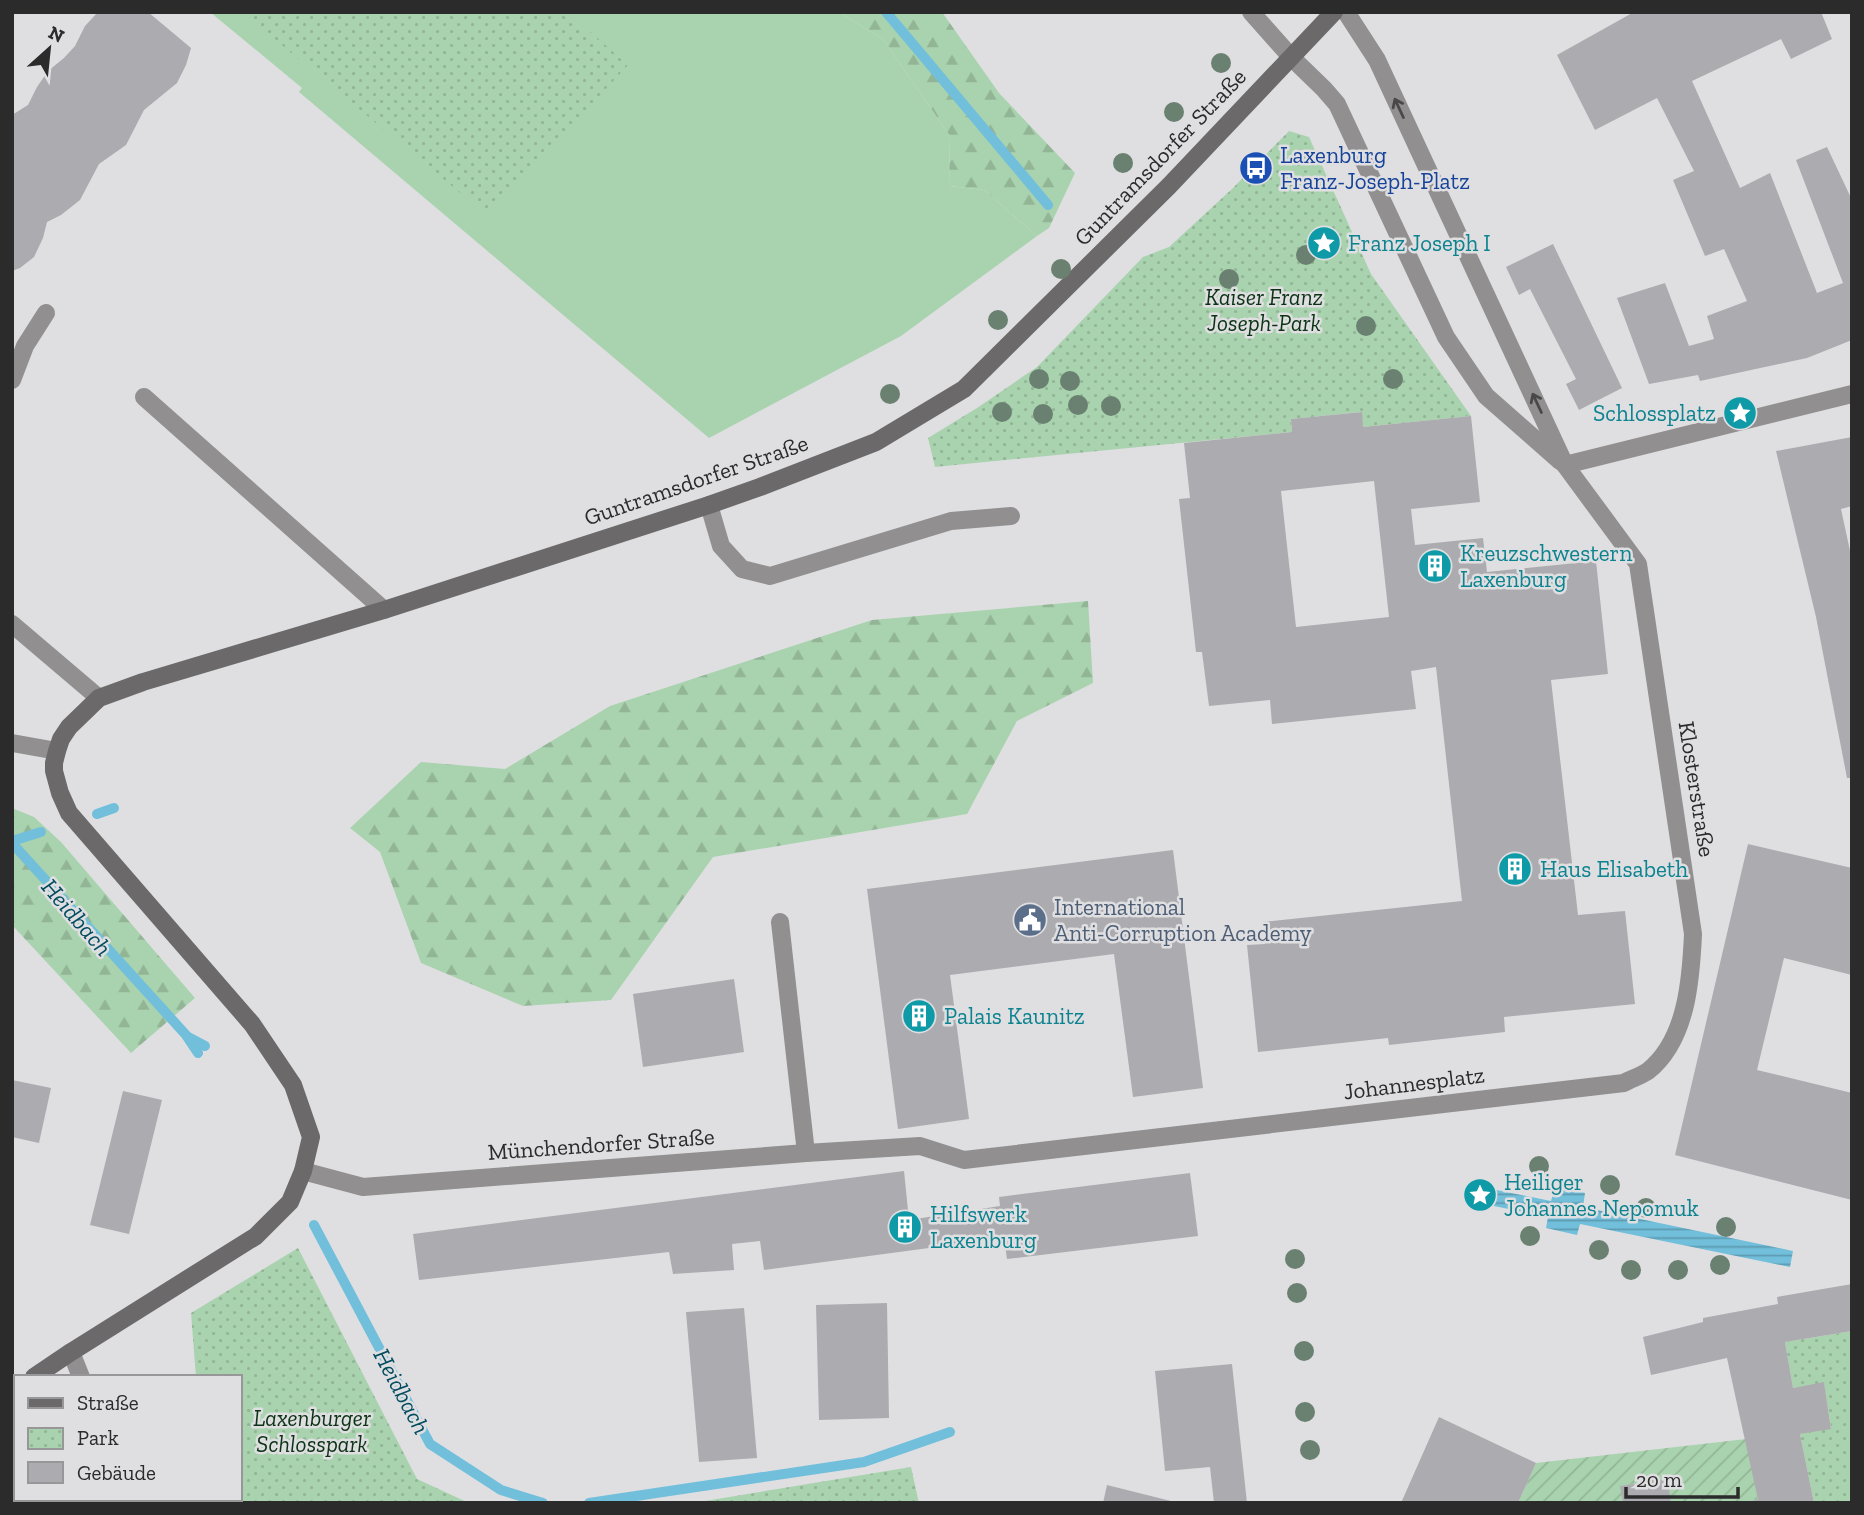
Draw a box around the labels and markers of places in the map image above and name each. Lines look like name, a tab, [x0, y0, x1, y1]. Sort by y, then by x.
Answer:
place label: Laxenburg Franz-Joseph-Platz	[1280, 141, 1470, 195]
bus stop icon: Laxenburg Franz-Joseph-Platz	[1237, 149, 1275, 187]
place icon: Franz Joseph I	[1305, 224, 1343, 262]
place label: Franz Joseph I	[1348, 229, 1491, 257]
place icon: Schlossplatz	[1721, 394, 1759, 432]
place label: Schlossplatz	[1593, 399, 1716, 427]
place label: Kreuzschwestern Laxenburg	[1460, 539, 1632, 593]
building icon: Kreuzschwestern Laxenburg	[1416, 547, 1454, 585]
building icon: Haus Elisabeth	[1496, 850, 1534, 888]
place label: Haus Elisabeth	[1540, 855, 1688, 883]
place label: International Anti-Corruption Academy	[1054, 893, 1312, 947]
public building icon: International Anti-Corruption Academy	[1011, 901, 1049, 939]
building icon: Palais Kaunitz	[900, 997, 938, 1035]
place label: Palais Kaunitz	[944, 1002, 1085, 1030]
place label: Heiliger Johannes Nepomuk	[1504, 1168, 1699, 1222]
place icon: Heiliger Johannes Nepomuk	[1461, 1176, 1499, 1214]
place label: Hilfswerk Laxenburg	[930, 1200, 1037, 1254]
building icon: Hilfswerk Laxenburg	[886, 1208, 924, 1246]

